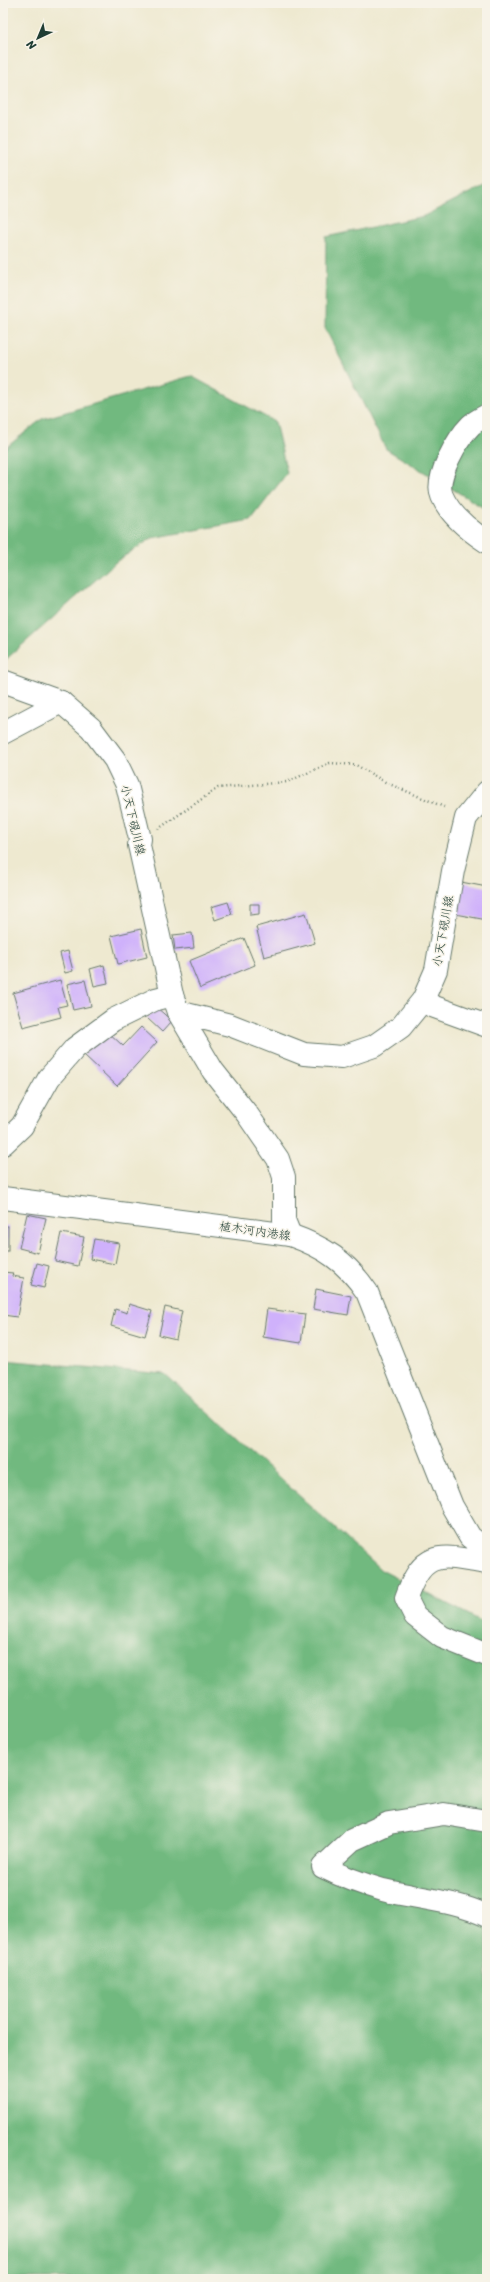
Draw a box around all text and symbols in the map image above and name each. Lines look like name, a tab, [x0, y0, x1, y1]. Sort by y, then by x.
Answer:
north arrow	[18, 18, 58, 58]
text: N	[22, 35, 41, 55]
street label: 小天下硯川線	[114, 782, 152, 858]
street label: 小天下硯川線	[426, 894, 460, 968]
street label: 植木河内港線	[218, 1215, 292, 1247]

